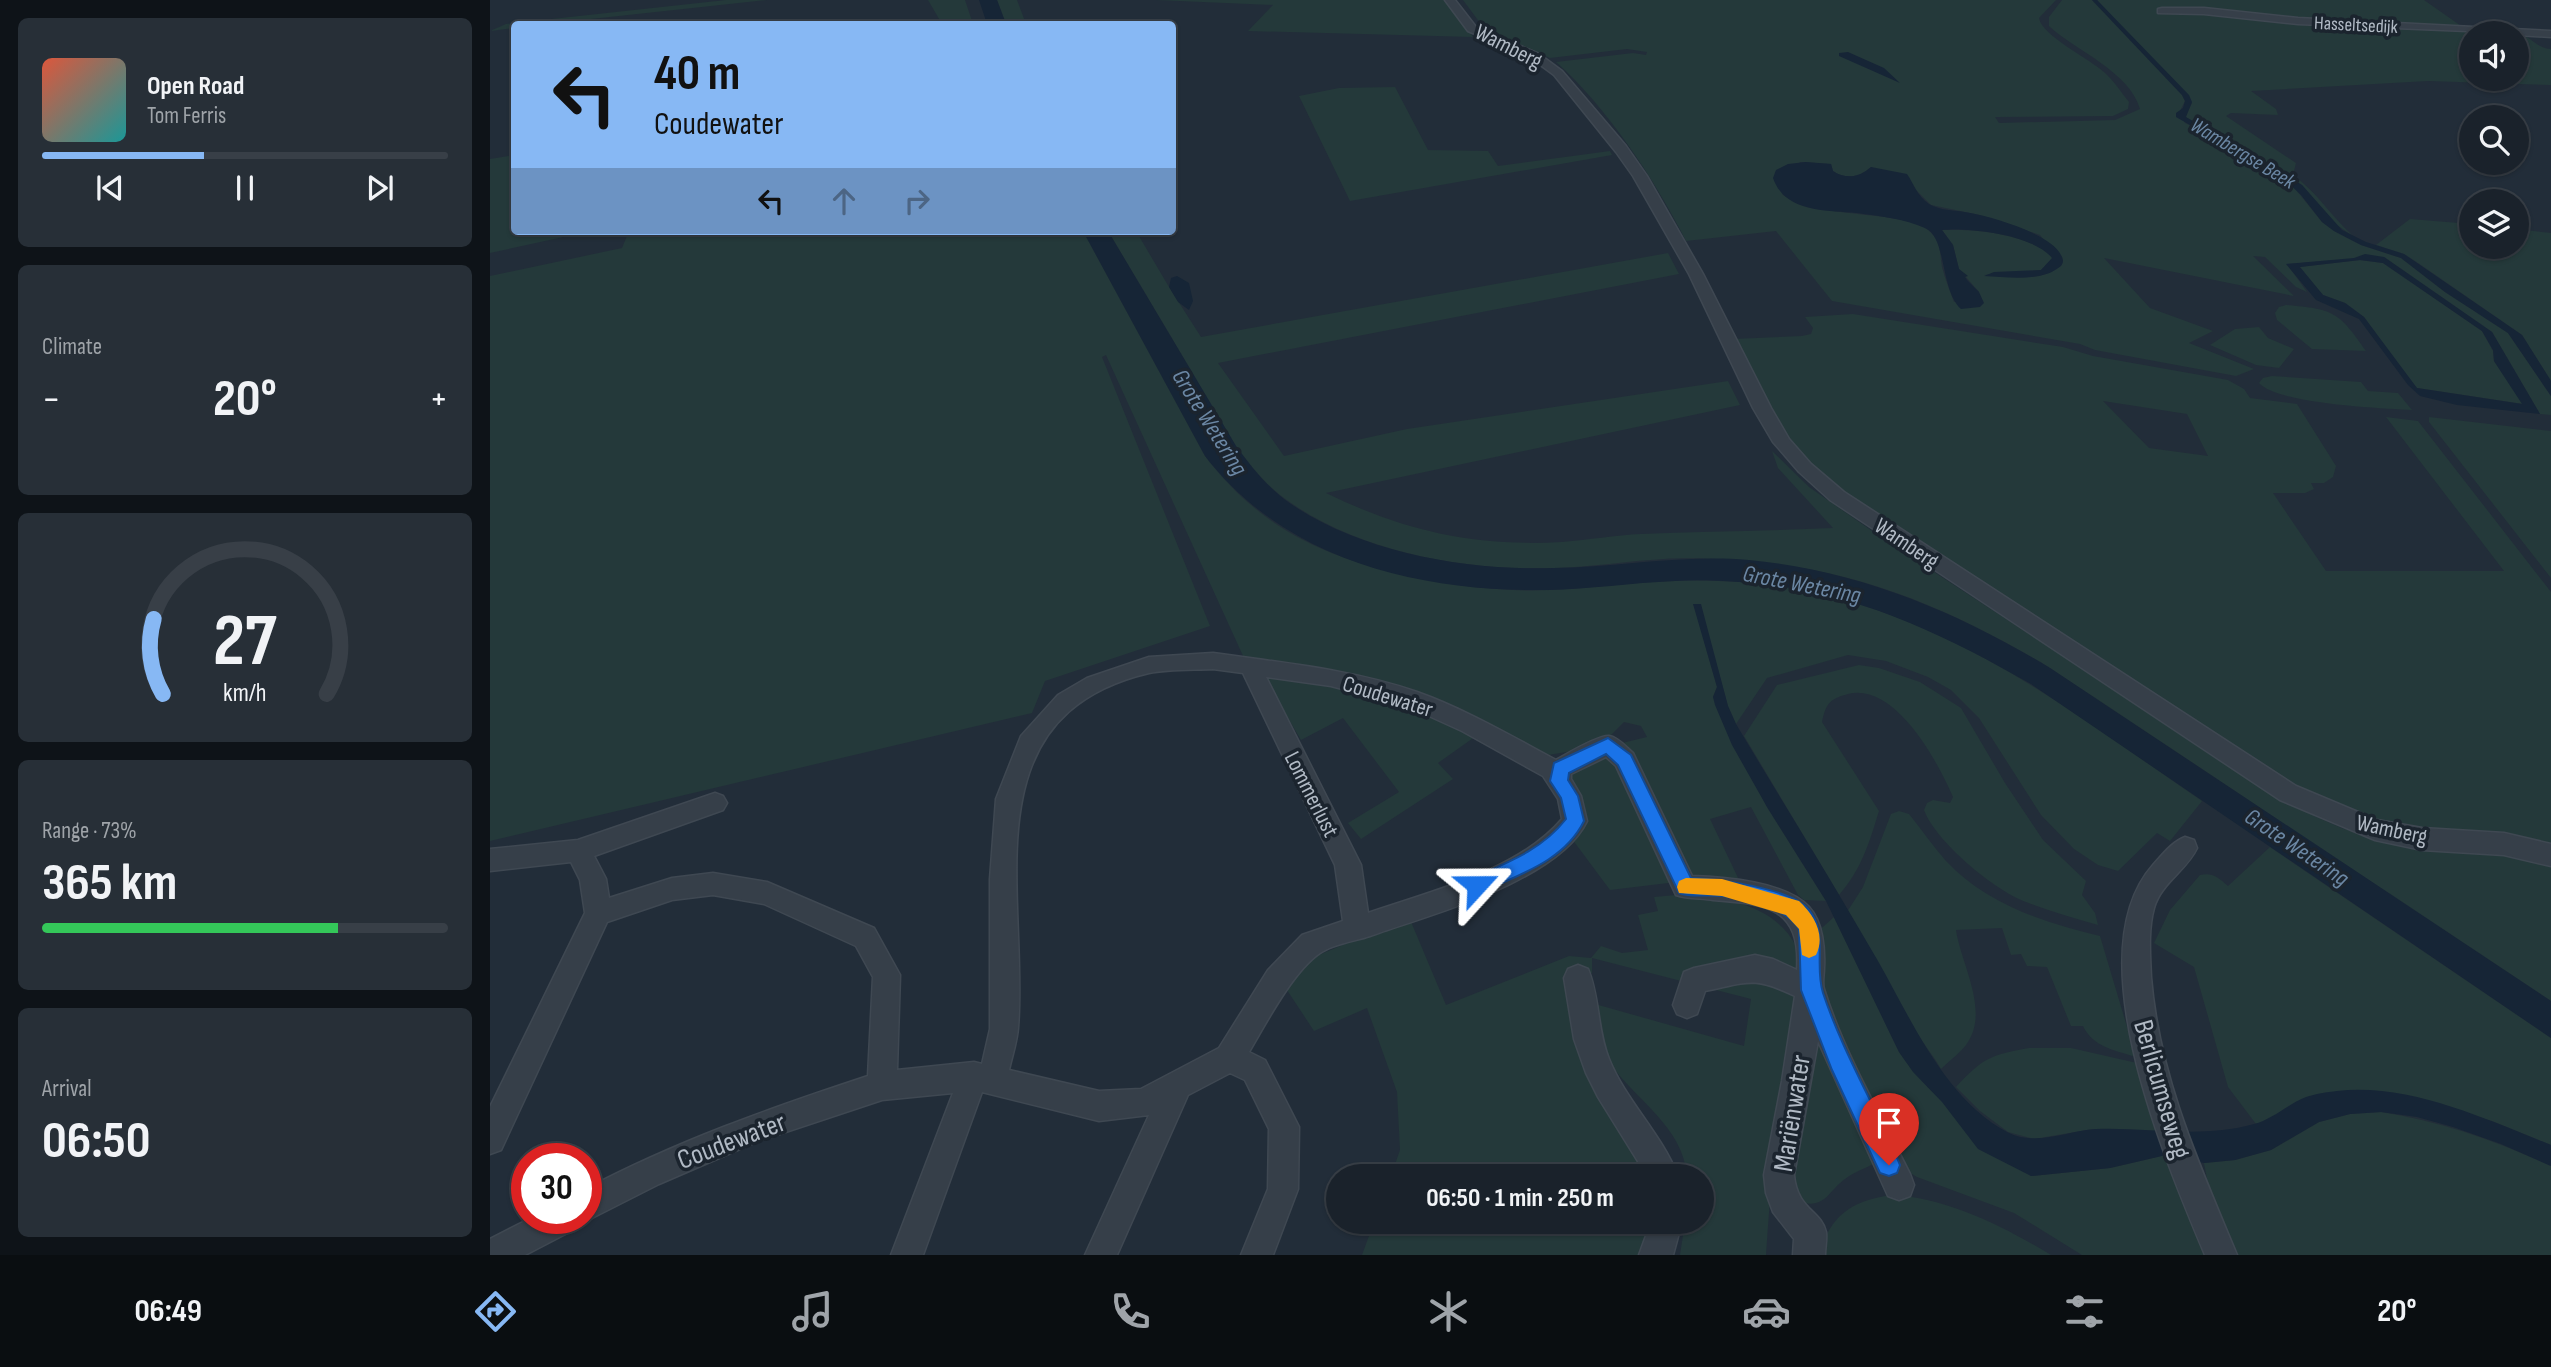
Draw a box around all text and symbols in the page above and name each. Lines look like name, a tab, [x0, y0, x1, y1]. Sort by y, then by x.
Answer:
street label: Hasseltsedijk	[2313, 12, 2399, 39]
street label: Wamberg	[1470, 18, 1547, 76]
map controls	[2459, 21, 2529, 259]
button: sound	[2459, 21, 2529, 91]
text: 40 m	[654, 45, 740, 104]
icon: left	[539, 49, 630, 140]
text: Open Road	[147, 71, 244, 102]
text: Tom Ferris	[147, 102, 226, 130]
text: Coudewater	[654, 105, 783, 144]
button: search	[2459, 105, 2529, 175]
water label: Wambergse Beek	[2186, 112, 2301, 195]
icon: previous	[91, 169, 129, 207]
icon: pause	[226, 169, 264, 207]
icon: next	[361, 169, 399, 207]
icon: left	[752, 182, 790, 220]
icon: ahead	[825, 182, 863, 220]
icon: right	[898, 182, 936, 220]
button: layers	[2459, 189, 2529, 259]
text: Climate	[42, 333, 102, 361]
water label: Grote Wetering	[1166, 364, 1254, 481]
text: 20°	[213, 368, 277, 431]
text: −	[42, 377, 61, 422]
text: +	[429, 377, 448, 422]
street label: Wamberg	[1869, 512, 1944, 576]
water label: Grote Wetering	[1740, 559, 1864, 610]
text: 27	[213, 598, 277, 686]
street label: Coudewater	[1339, 670, 1437, 724]
text: km/h	[223, 677, 267, 708]
street label: Lommerlust	[1278, 747, 1345, 842]
water label: Grote Wetering	[2239, 802, 2355, 893]
street label: Wamberg	[2354, 809, 2430, 851]
text: Range · 73%	[42, 817, 137, 845]
position arrow	[1440, 848, 1514, 922]
text: 365 km	[42, 852, 177, 915]
street label: Berlicumseweg	[2126, 1016, 2197, 1163]
street label: Mariënwater	[1767, 1053, 1818, 1174]
text: Arrival	[42, 1075, 91, 1103]
pin	[1859, 1093, 1919, 1165]
icon: arrive	[1870, 1104, 1908, 1142]
street label: Coudewater	[673, 1106, 790, 1177]
text: 06:50	[42, 1110, 150, 1173]
speed limit sign: 30	[511, 1143, 602, 1234]
text: 06:50 · 1 min · 250 m	[1426, 1183, 1614, 1214]
icon: directions	[471, 1287, 520, 1336]
icon: music	[788, 1287, 837, 1336]
icon: phone	[1106, 1287, 1155, 1336]
icon: climate	[1424, 1287, 1473, 1336]
icon: car	[1742, 1287, 1791, 1336]
icon: filters	[2060, 1287, 2109, 1336]
text: 06:49	[134, 1292, 202, 1331]
text: 20°	[2377, 1292, 2417, 1331]

